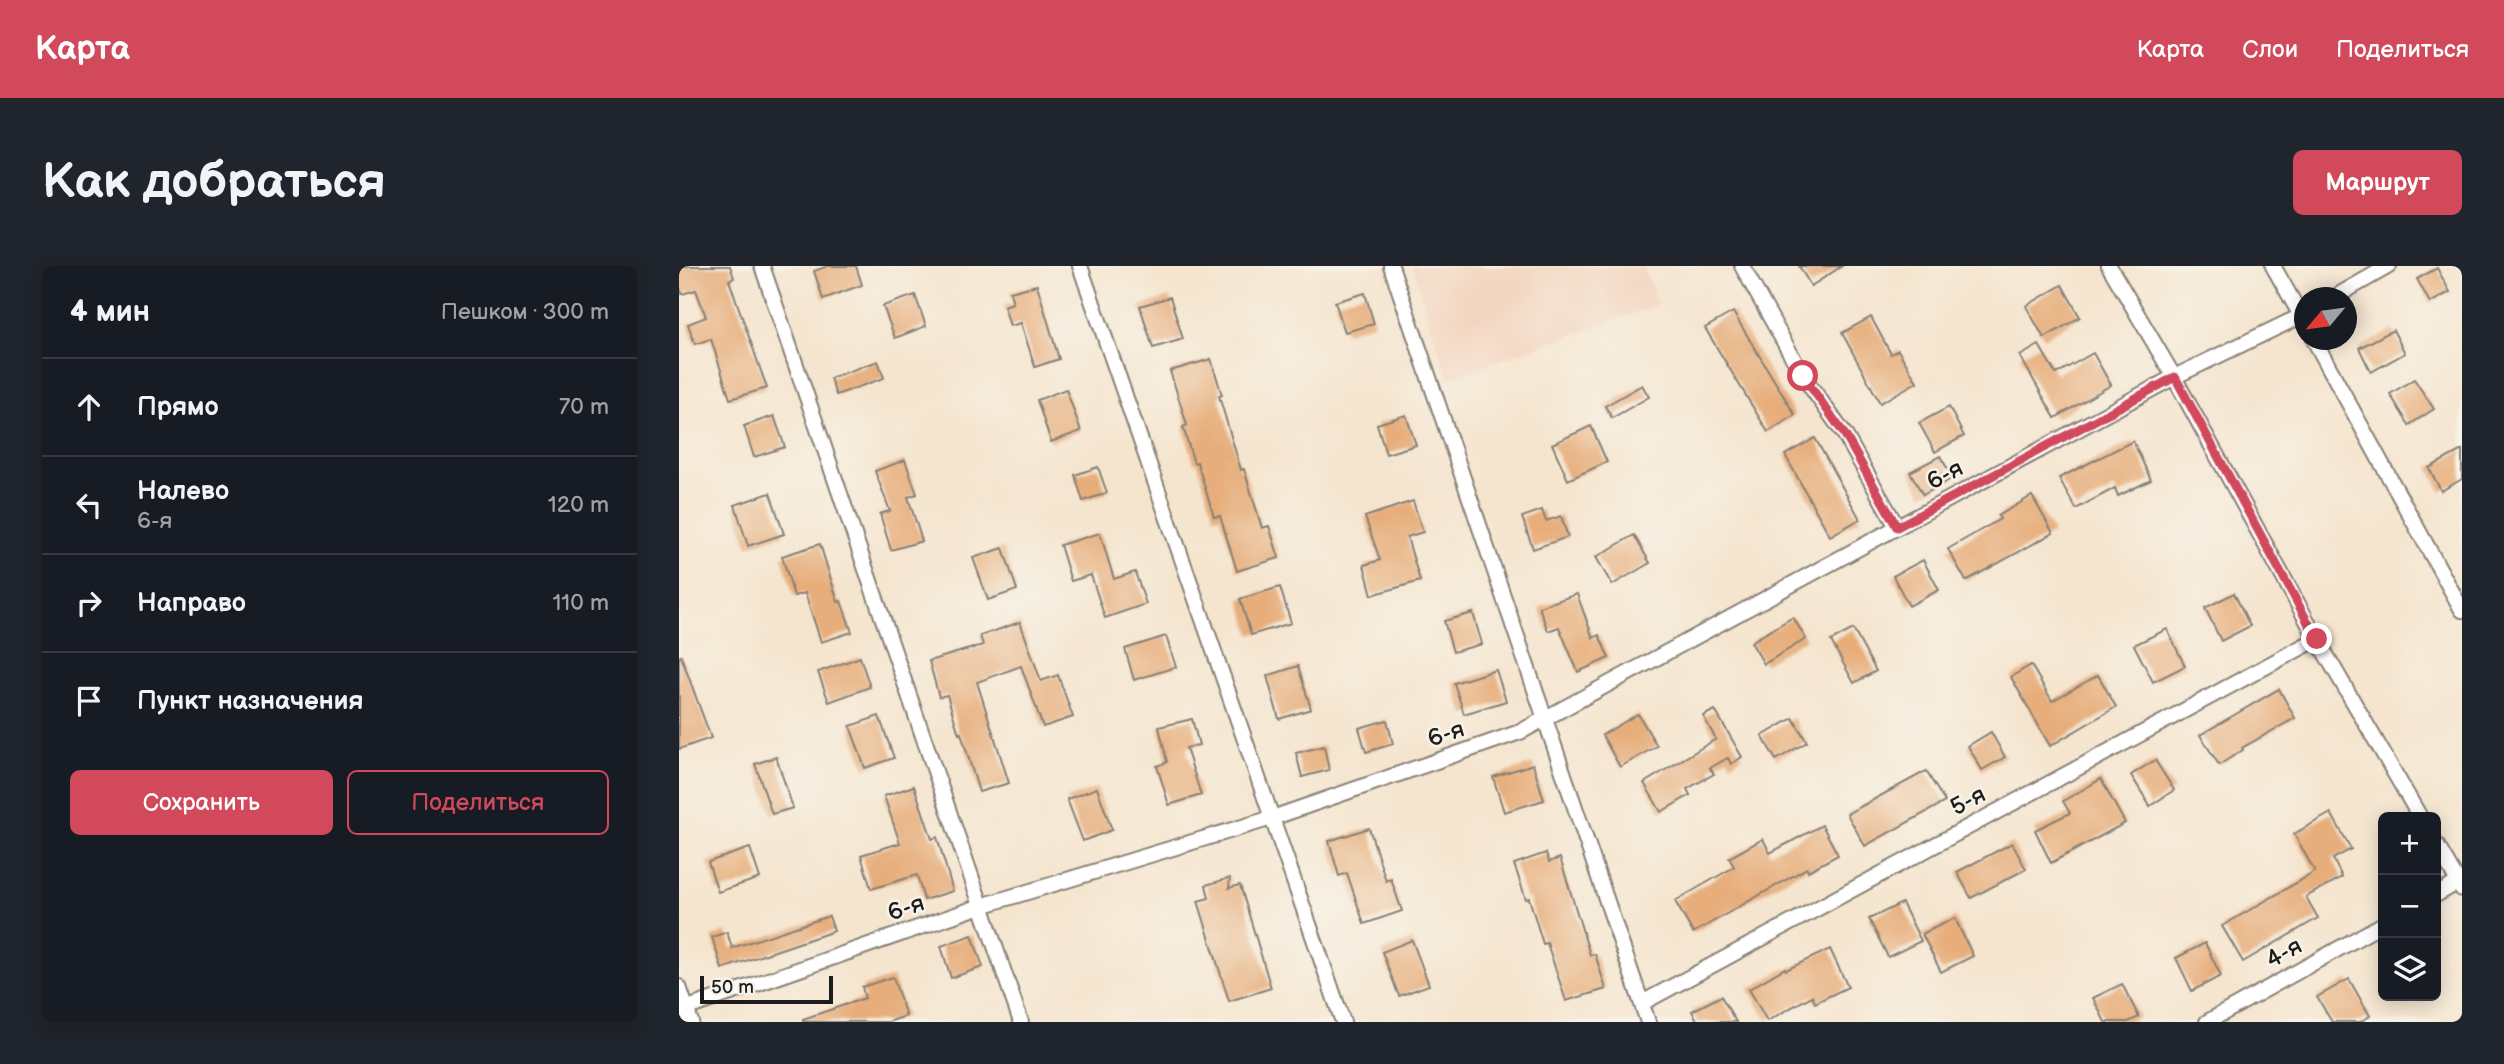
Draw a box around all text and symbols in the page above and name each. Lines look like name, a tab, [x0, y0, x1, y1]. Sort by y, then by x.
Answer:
text: Карта	[35, 29, 130, 69]
text: Карта	[2137, 35, 2204, 64]
text: Слои	[2242, 35, 2298, 64]
text: Поделиться	[2336, 35, 2469, 64]
button: Маршрут	[2293, 150, 2462, 215]
text: Как добраться	[42, 153, 386, 212]
north arrow	[2294, 287, 2357, 350]
text: 4 мин	[70, 294, 150, 330]
text: Пешком · 300 m	[441, 298, 609, 326]
route start	[1787, 360, 1818, 391]
icon: ahead	[70, 388, 108, 426]
text: Прямо	[137, 392, 219, 423]
text: 70 m	[559, 393, 609, 421]
street label: 6-я	[1922, 454, 1968, 496]
text: Налево	[137, 476, 229, 507]
icon: left	[70, 486, 108, 524]
text: 120 m	[548, 491, 609, 519]
text: 6-я	[137, 507, 172, 535]
icon: right	[70, 584, 108, 622]
text: Направо	[137, 588, 246, 619]
text: 110 m	[552, 589, 609, 617]
route end	[2301, 623, 2332, 654]
icon: arrive	[70, 682, 108, 720]
text: Пункт назначения	[137, 686, 363, 717]
street label: 6-я	[1424, 714, 1468, 754]
button: Сохранить	[70, 770, 333, 835]
button: Поделиться	[347, 770, 609, 835]
street label: 5-я	[1945, 780, 1991, 822]
map controls	[2378, 812, 2441, 1001]
button: +	[2378, 812, 2441, 875]
button: −	[2378, 875, 2441, 938]
street label: 6-я	[884, 888, 928, 928]
street label: 4-я	[2261, 931, 2307, 975]
button: layers	[2378, 938, 2441, 1001]
scale bar	[700, 973, 833, 1005]
text: 50 m	[711, 976, 754, 999]

